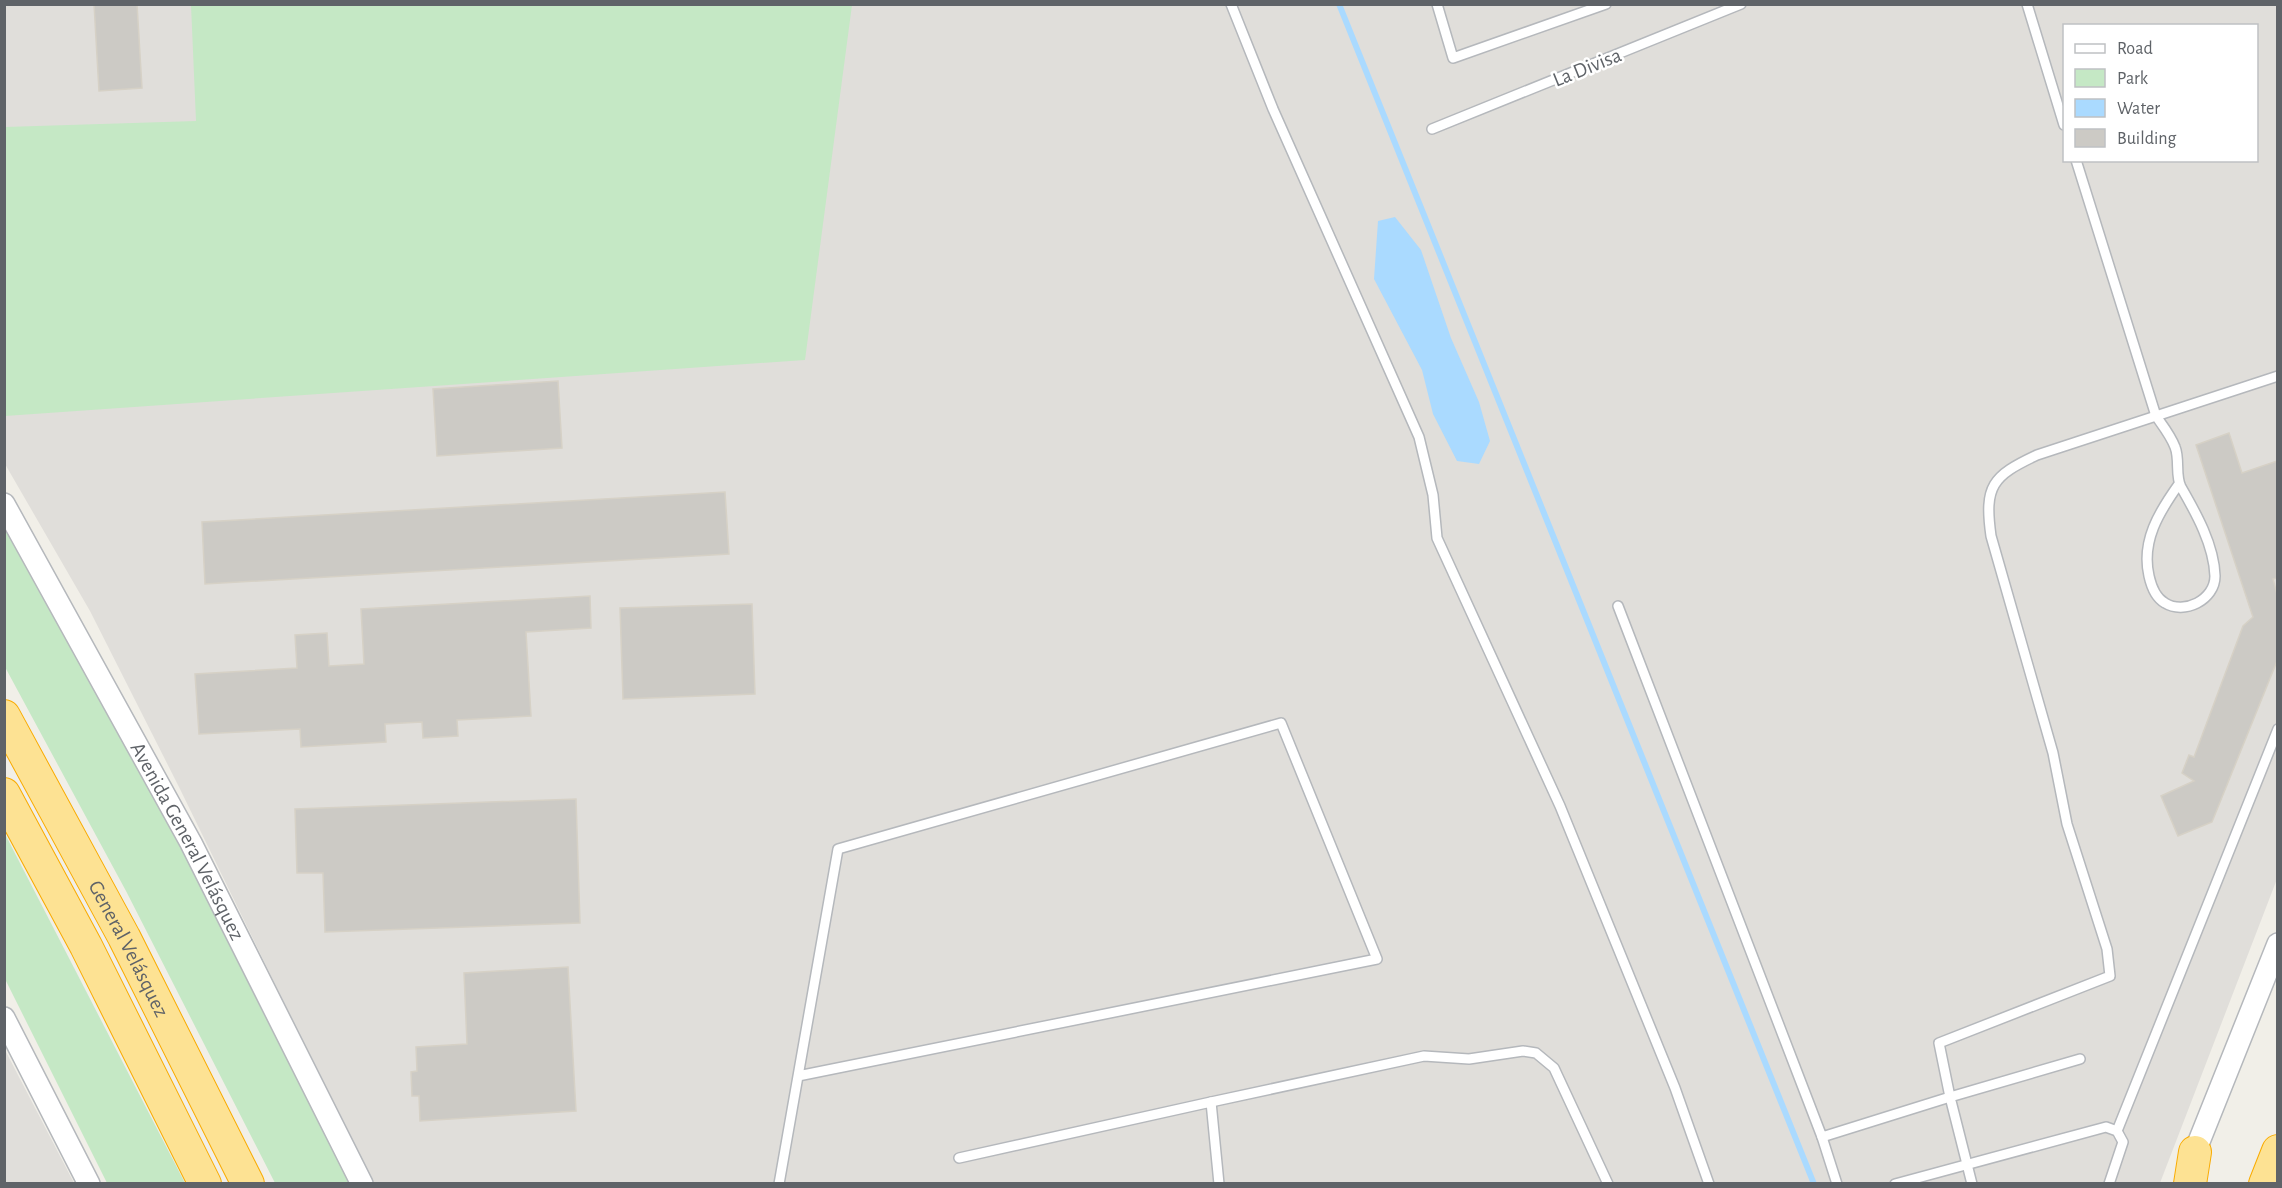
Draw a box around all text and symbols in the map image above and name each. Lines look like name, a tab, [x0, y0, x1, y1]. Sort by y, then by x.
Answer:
legend	[2063, 24, 2258, 162]
text: Road	[2117, 40, 2153, 58]
street label: La Divisa	[1550, 44, 1625, 91]
text: Park	[2117, 70, 2149, 88]
text: Water	[2117, 100, 2160, 118]
text: Building	[2117, 130, 2177, 148]
street label: Avenida General Velásquez	[127, 739, 248, 944]
street label: General Velásquez	[84, 877, 172, 1020]

